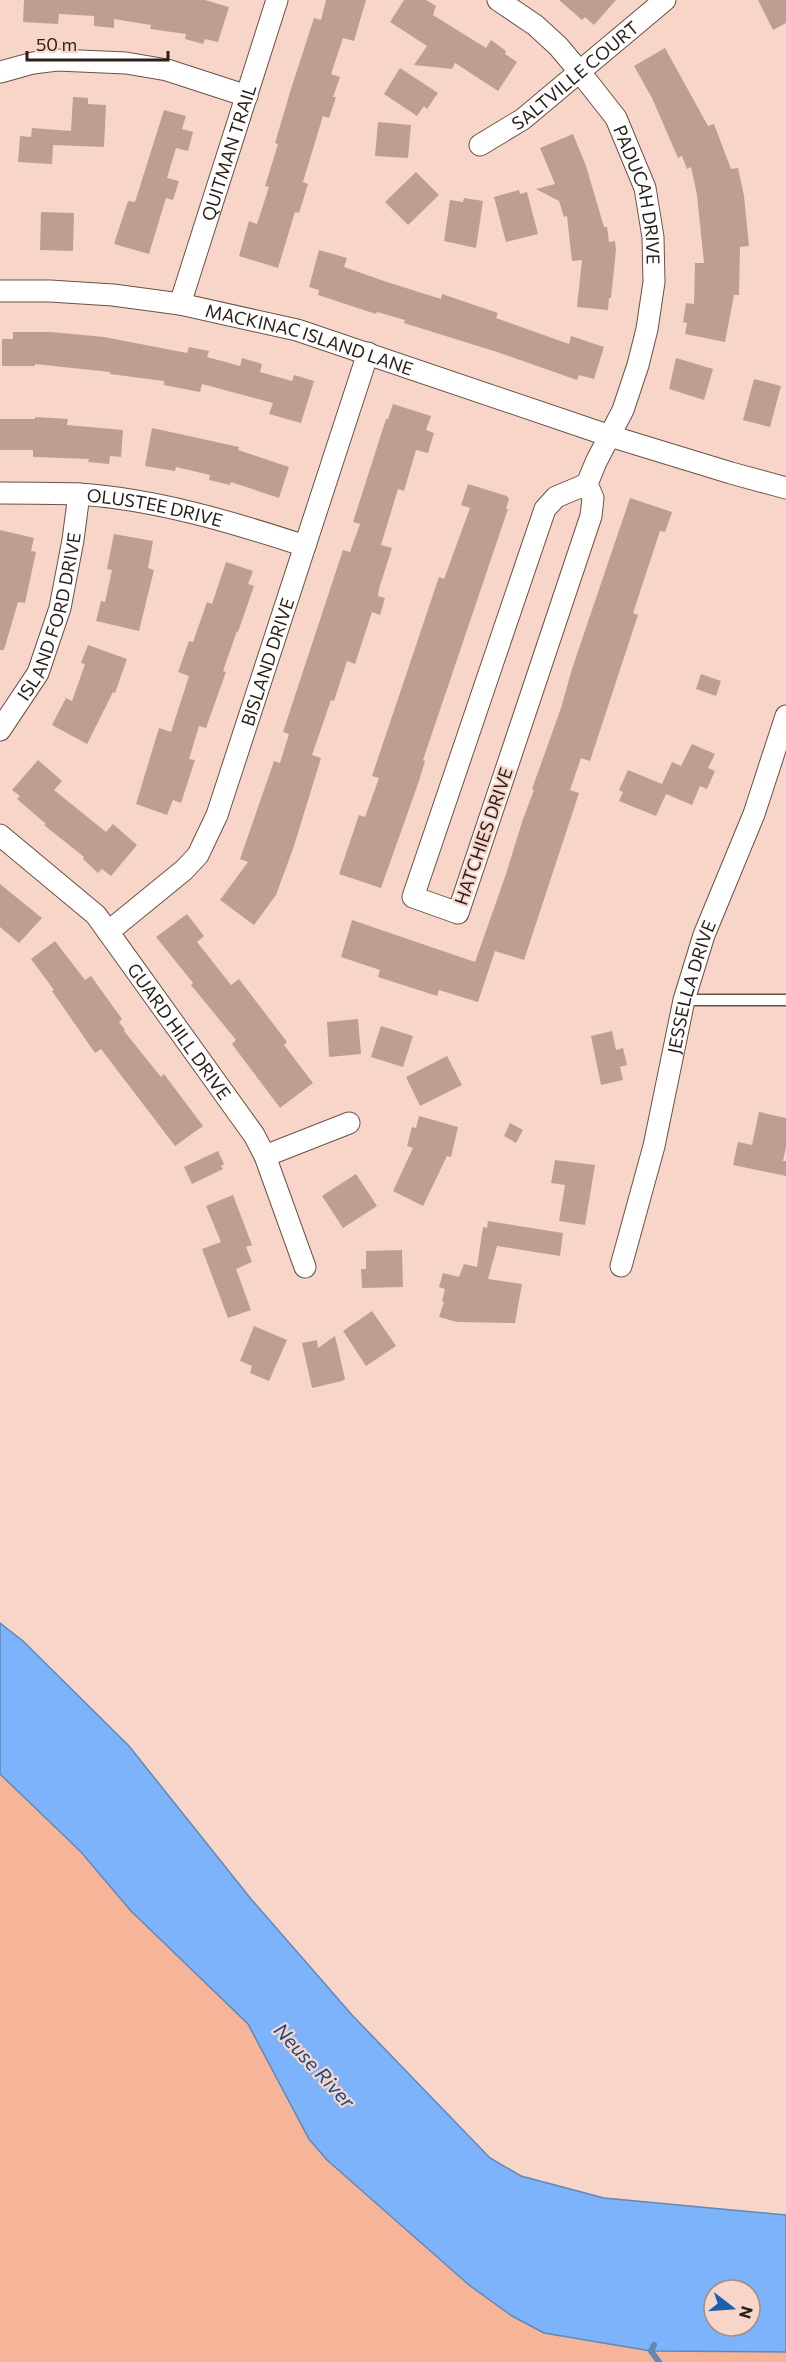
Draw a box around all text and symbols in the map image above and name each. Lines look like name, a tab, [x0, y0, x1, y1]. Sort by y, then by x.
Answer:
street label: SALTVILLE COURT	[507, 16, 643, 134]
scale bar	[27, 24, 168, 62]
text: 50 m	[36, 33, 77, 55]
street label: QUITMAN TRAIL	[196, 82, 260, 223]
street label: PADUCAH DRIVE	[609, 122, 665, 265]
street label: MACKINAC ISLAND LANE	[204, 299, 416, 380]
street label: OLUSTEE DRIVE	[86, 484, 225, 531]
street label: ISLAND FORD DRIVE	[12, 531, 85, 704]
street label: BISLAND DRIVE	[236, 595, 298, 729]
street label: HATCHIES DRIVE	[449, 764, 517, 908]
street label: JESSELLA DRIVE	[662, 917, 720, 1055]
street label: GUARD HILL DRIVE	[123, 959, 236, 1104]
water label: Neuse River	[270, 2018, 361, 2113]
north arrow	[702, 2278, 762, 2338]
text: N	[736, 2304, 758, 2321]

